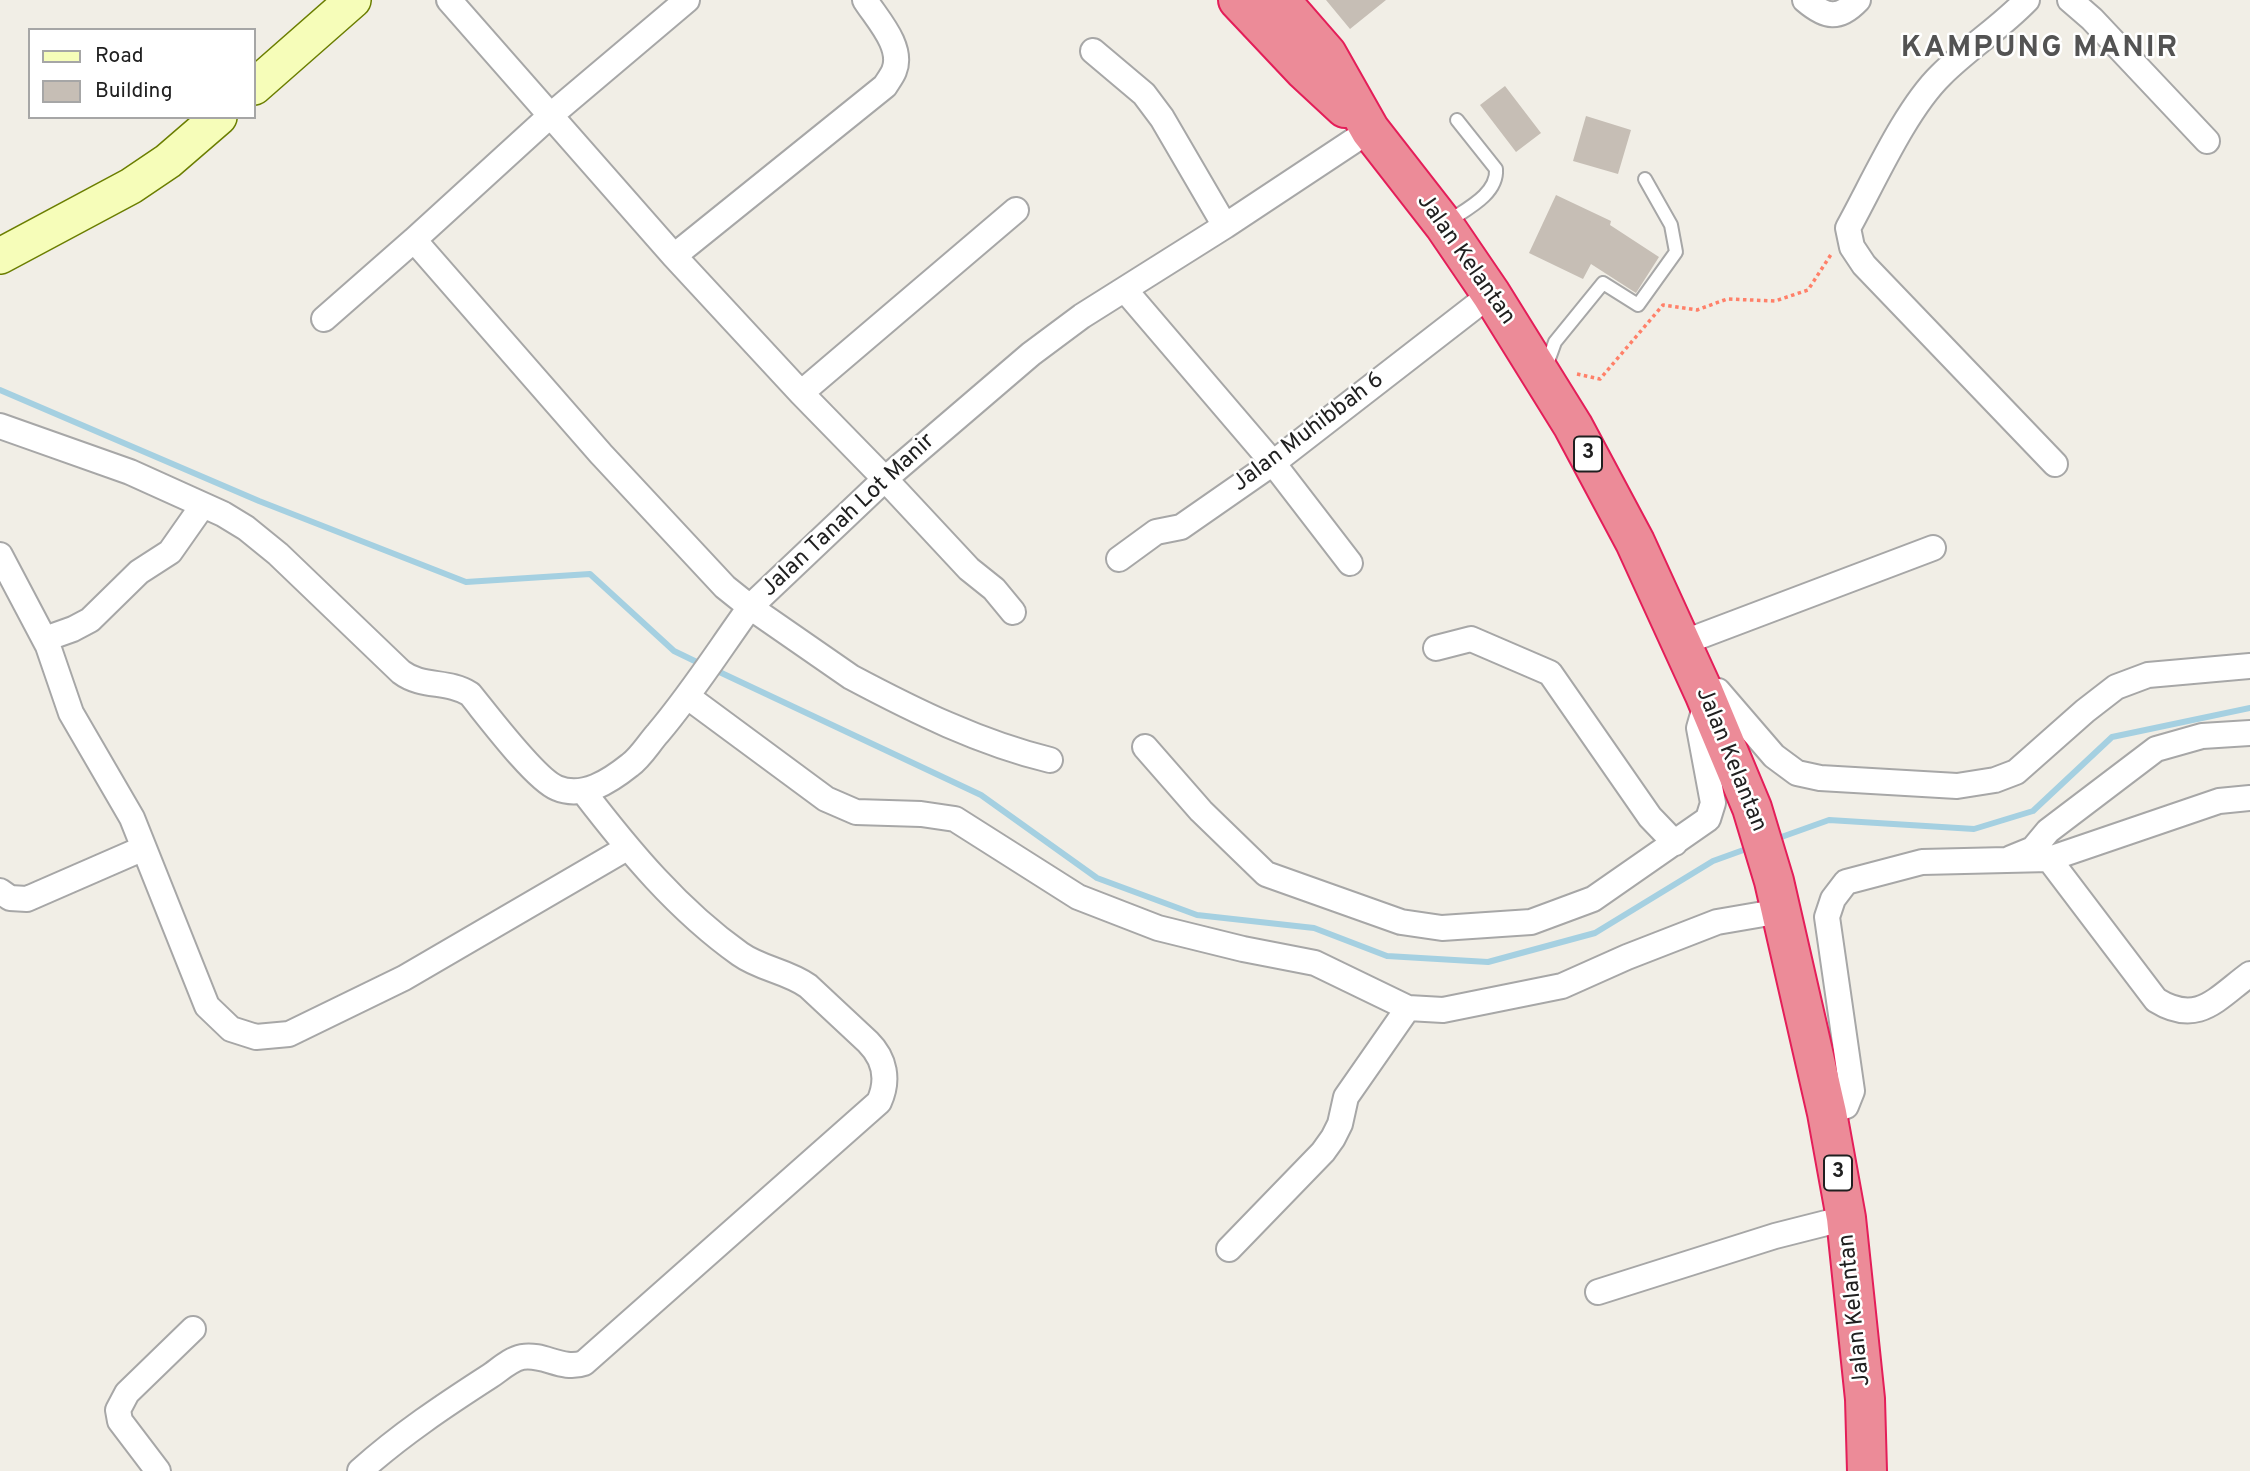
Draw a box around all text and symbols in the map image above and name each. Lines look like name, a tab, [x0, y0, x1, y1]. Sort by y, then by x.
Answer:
legend	[28, 28, 256, 119]
district label: KAMPUNG MANIR	[1902, 32, 2178, 68]
text: Road	[95, 43, 144, 70]
text: Building	[95, 78, 173, 105]
street label: Jalan Kelantan	[1410, 189, 1520, 331]
street label: Jalan Muhibbah 6	[1228, 367, 1390, 499]
street label: Jalan Tanah Lot Manir	[757, 429, 941, 603]
road number: 3	[1574, 436, 1602, 472]
street label: Jalan Kelantan	[1689, 684, 1771, 836]
road number: 3	[1824, 1156, 1852, 1190]
street label: Jalan Kelantan	[1834, 1232, 1878, 1388]

